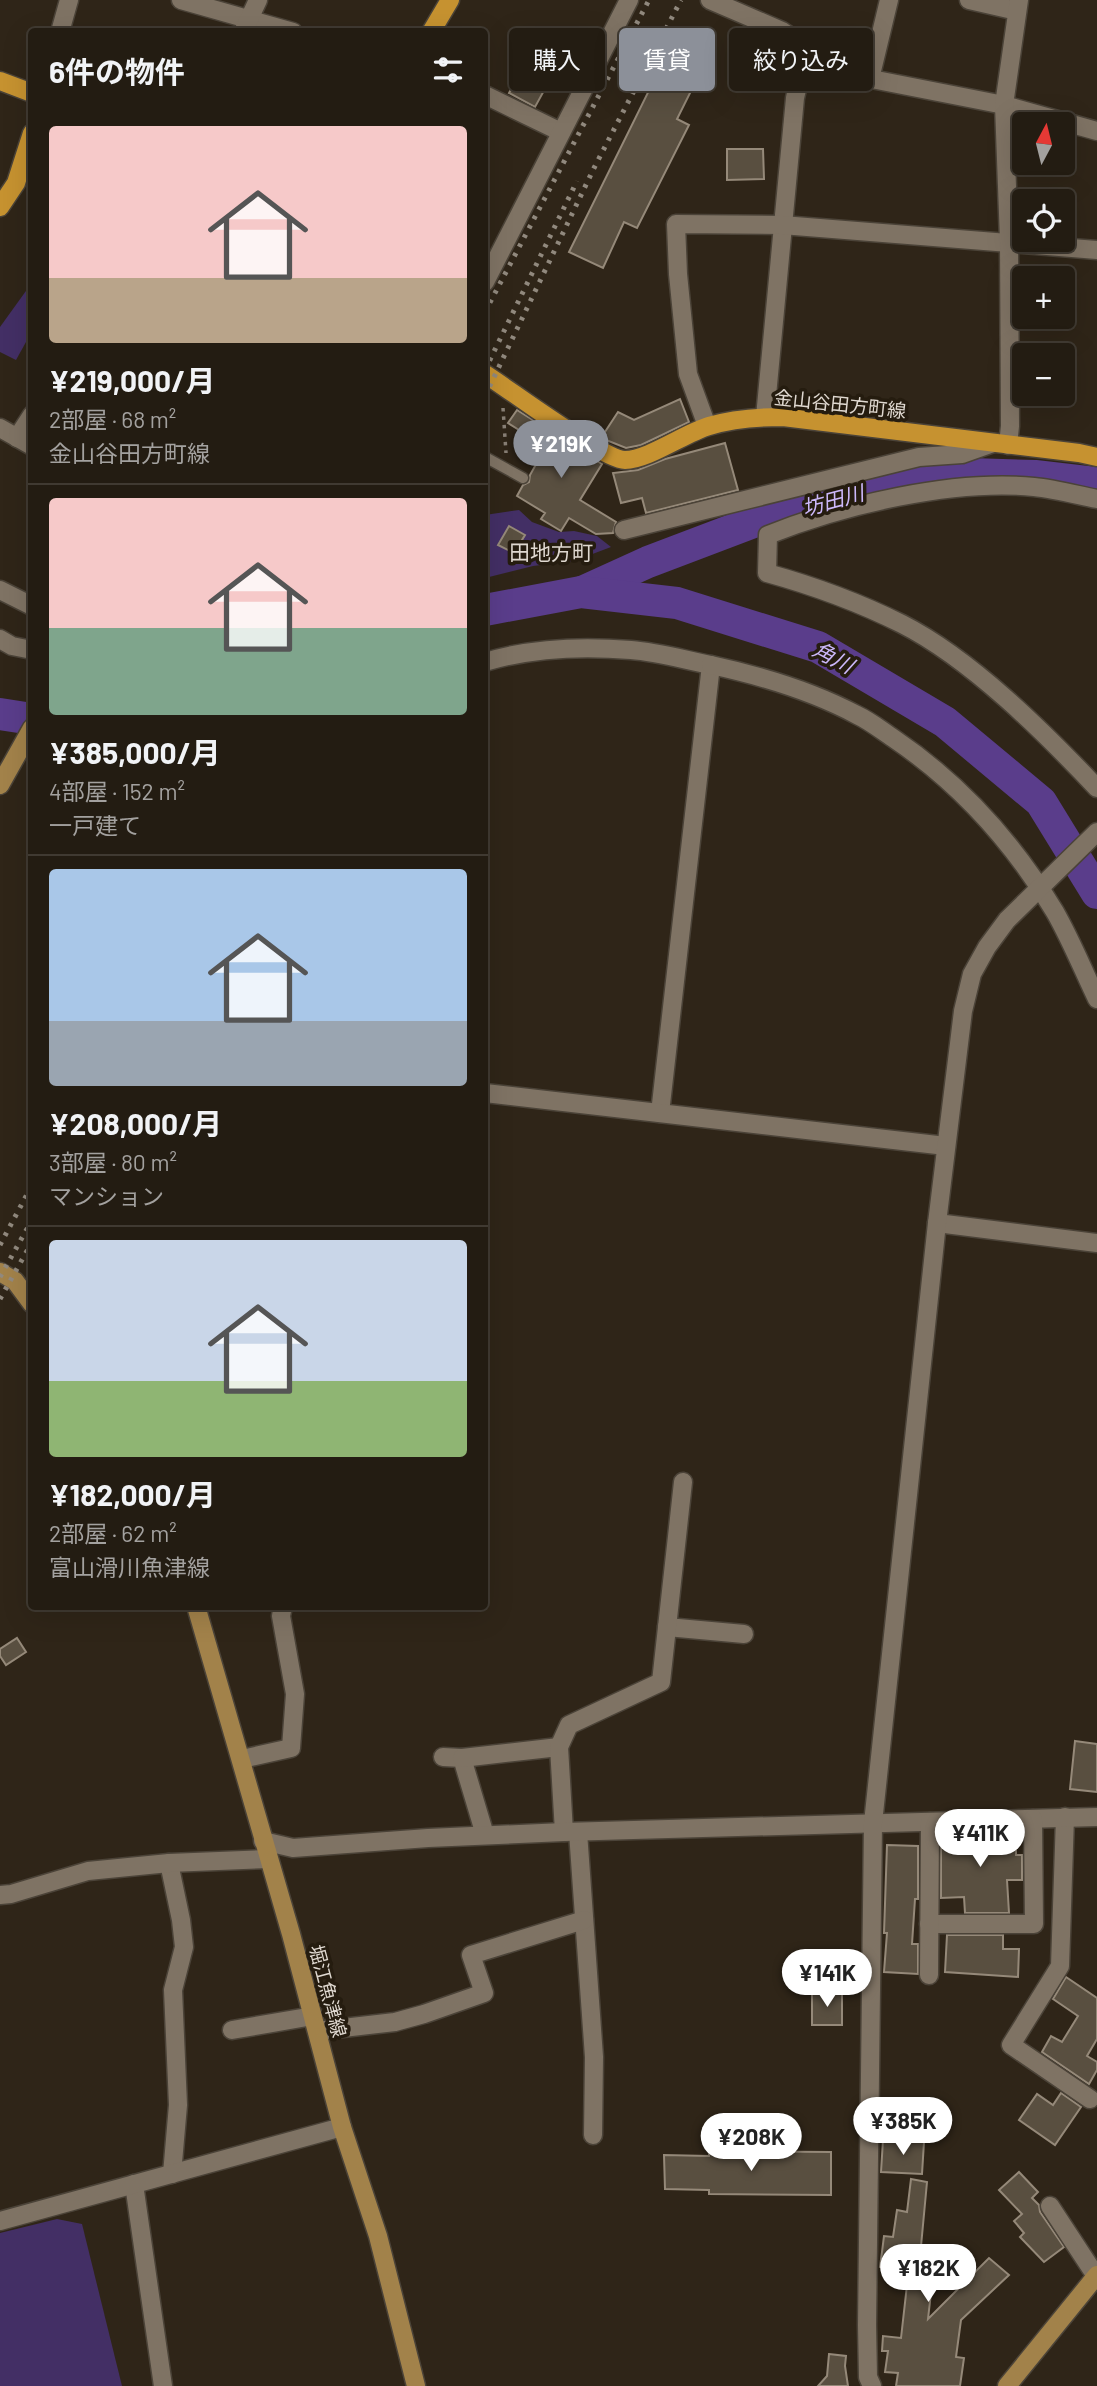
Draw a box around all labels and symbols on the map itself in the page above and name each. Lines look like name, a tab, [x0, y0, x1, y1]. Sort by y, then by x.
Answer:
north arrow	[1012, 112, 1074, 175]
street label: 金山谷田方町線	[773, 385, 907, 422]
pin: ¥219K	[512, 420, 610, 480]
water label: 坊田川	[799, 479, 868, 520]
district label: 田地方町	[509, 539, 593, 564]
water label: 角川	[809, 636, 860, 679]
pin: ¥411K	[931, 1810, 1029, 1869]
street label: 堀江魚津線	[305, 1942, 352, 2040]
pin: ¥141K	[778, 1950, 876, 2009]
pin: ¥385K	[854, 2098, 952, 2157]
pin: ¥208K	[702, 2114, 800, 2173]
pin: ¥182K	[879, 2244, 977, 2304]

